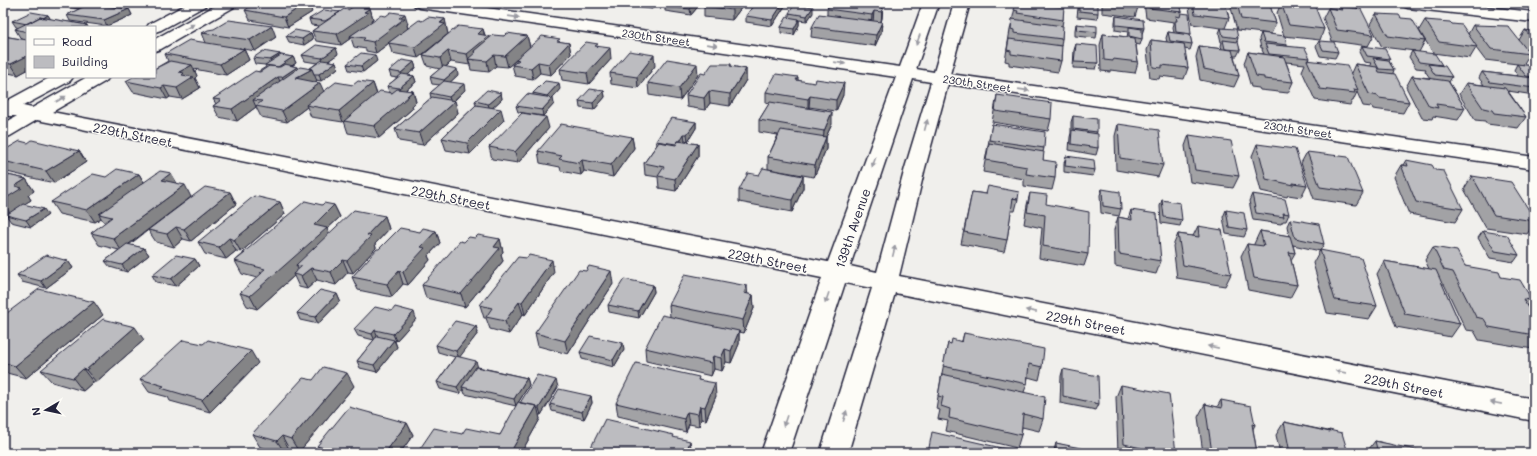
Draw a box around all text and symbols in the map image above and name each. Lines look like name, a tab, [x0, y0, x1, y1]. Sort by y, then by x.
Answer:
one-way arrow	[508, 14, 520, 20]
one-way arrow	[183, 23, 195, 30]
street label: 230th Street	[621, 25, 691, 49]
legend	[26, 26, 156, 78]
text: Road	[62, 33, 92, 49]
one-way arrow	[914, 34, 920, 46]
one-way arrow	[706, 42, 718, 48]
text: Building	[62, 53, 108, 69]
one-way arrow	[834, 60, 846, 66]
street label: 230th Street	[942, 71, 1012, 95]
one-way arrow	[1018, 87, 1030, 93]
one-way arrow	[55, 96, 67, 103]
street label: 230th Street	[1263, 117, 1333, 141]
street label: 229th Street	[92, 118, 175, 150]
one-way arrow	[924, 119, 930, 131]
one-way arrow	[871, 157, 877, 169]
street label: 229th Street	[410, 181, 493, 213]
street label: 139th Avenue	[830, 186, 874, 270]
street label: 229th Street	[727, 244, 810, 276]
one-way arrow	[891, 245, 897, 257]
one-way arrow	[824, 293, 830, 305]
street label: 229th Street	[1045, 306, 1128, 338]
one-way arrow	[1024, 308, 1037, 314]
one-way arrow	[1207, 344, 1219, 350]
one-way arrow	[1335, 369, 1347, 375]
street label: 229th Street	[1363, 369, 1446, 401]
north arrow	[26, 390, 66, 430]
one-way arrow	[1490, 399, 1502, 405]
text: N	[28, 406, 44, 417]
one-way arrow	[842, 409, 848, 421]
one-way arrow	[782, 416, 788, 428]

